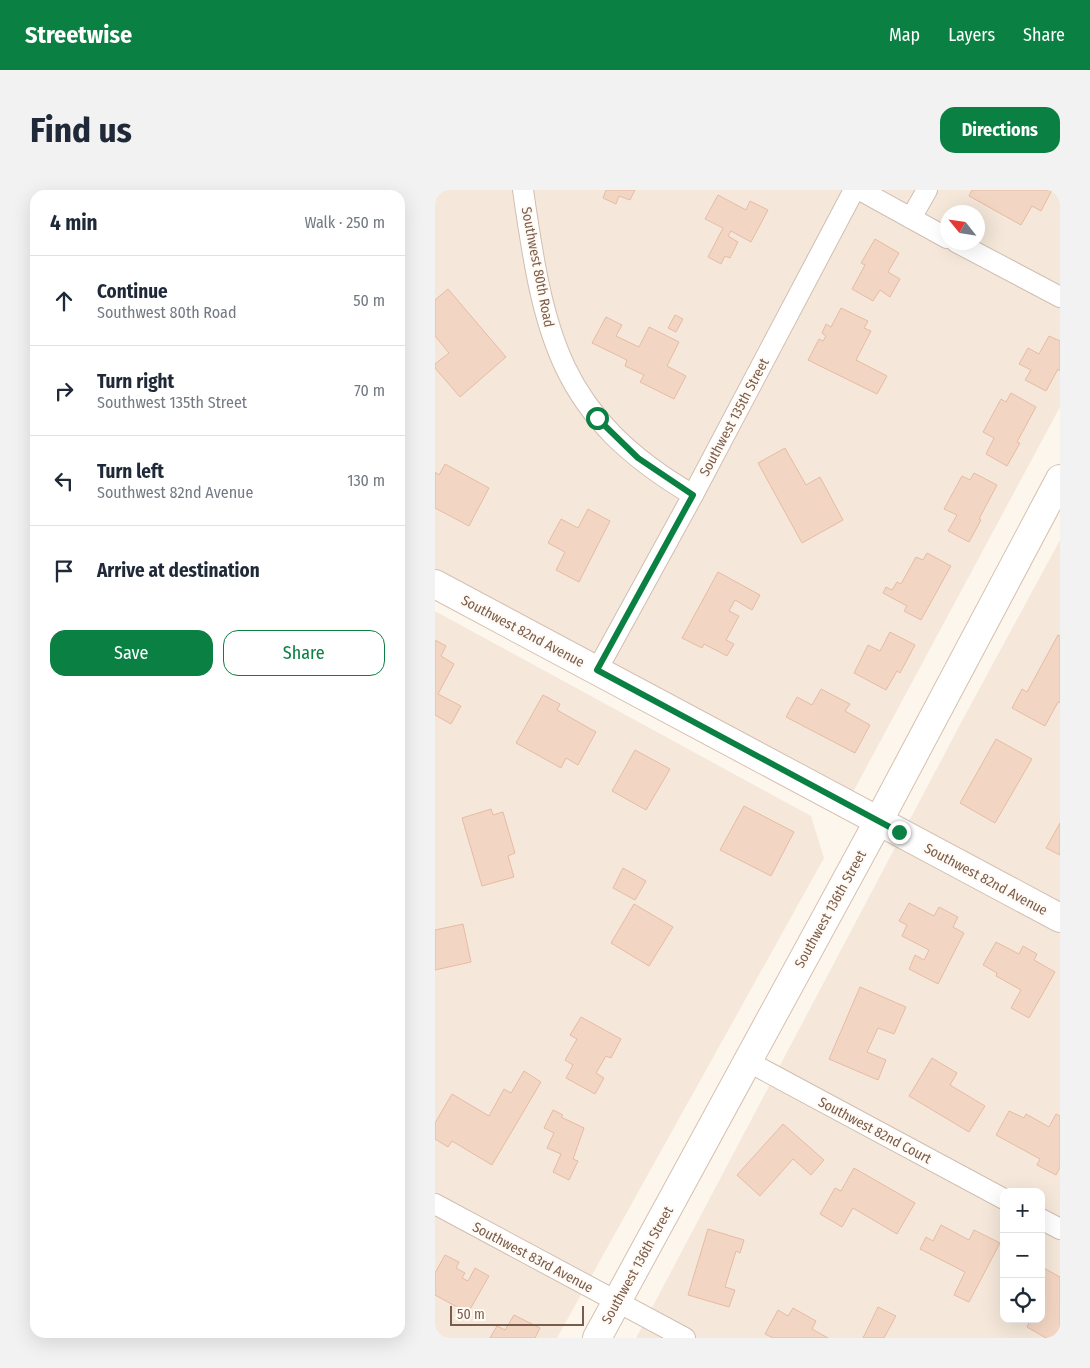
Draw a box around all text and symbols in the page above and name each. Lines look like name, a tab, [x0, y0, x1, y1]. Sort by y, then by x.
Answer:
text: Streetwise	[25, 21, 132, 49]
text: Map	[889, 24, 920, 46]
text: Layers	[948, 24, 995, 46]
text: Share	[1023, 24, 1065, 46]
button: Directions	[940, 107, 1060, 153]
text: Find us	[30, 109, 132, 151]
north arrow	[940, 205, 985, 250]
street label: Southwest 80th Road	[518, 206, 558, 329]
text: 4 min	[50, 210, 98, 236]
text: Walk · 250 m	[304, 213, 385, 232]
text: Continue	[97, 280, 168, 303]
icon: ahead	[50, 287, 78, 315]
text: 50 m	[353, 291, 385, 310]
text: Southwest 80th Road	[97, 303, 237, 322]
street label: Southwest 135th Street	[696, 355, 773, 479]
text: Turn right	[97, 370, 174, 393]
icon: right	[50, 377, 78, 405]
text: 70 m	[354, 381, 385, 400]
text: Southwest 135th Street	[97, 393, 247, 412]
route start	[586, 407, 609, 430]
text: Turn left	[97, 460, 164, 483]
icon: left	[50, 467, 78, 495]
text: 130 m	[347, 471, 385, 490]
text: Southwest 82nd Avenue	[97, 483, 253, 502]
icon: arrive	[50, 557, 78, 585]
text: Arrive at destination	[97, 559, 260, 582]
street label: Southwest 82nd Avenue	[458, 592, 587, 671]
button: Save	[50, 630, 213, 676]
button: Share	[223, 630, 385, 676]
route end	[888, 821, 911, 844]
street label: Southwest 82nd Avenue	[921, 840, 1050, 919]
street label: Southwest 136th Street	[791, 847, 870, 971]
street label: Southwest 82nd Court	[815, 1093, 935, 1168]
map controls	[1000, 1188, 1045, 1323]
button: +	[1000, 1188, 1045, 1233]
street label: Southwest 136th Street	[598, 1203, 677, 1327]
street label: Southwest 83rd Avenue	[470, 1218, 596, 1296]
button: −	[1000, 1233, 1045, 1278]
button: locate	[1000, 1278, 1045, 1323]
scale bar	[450, 1303, 584, 1326]
text: 50 m	[457, 1306, 485, 1323]

